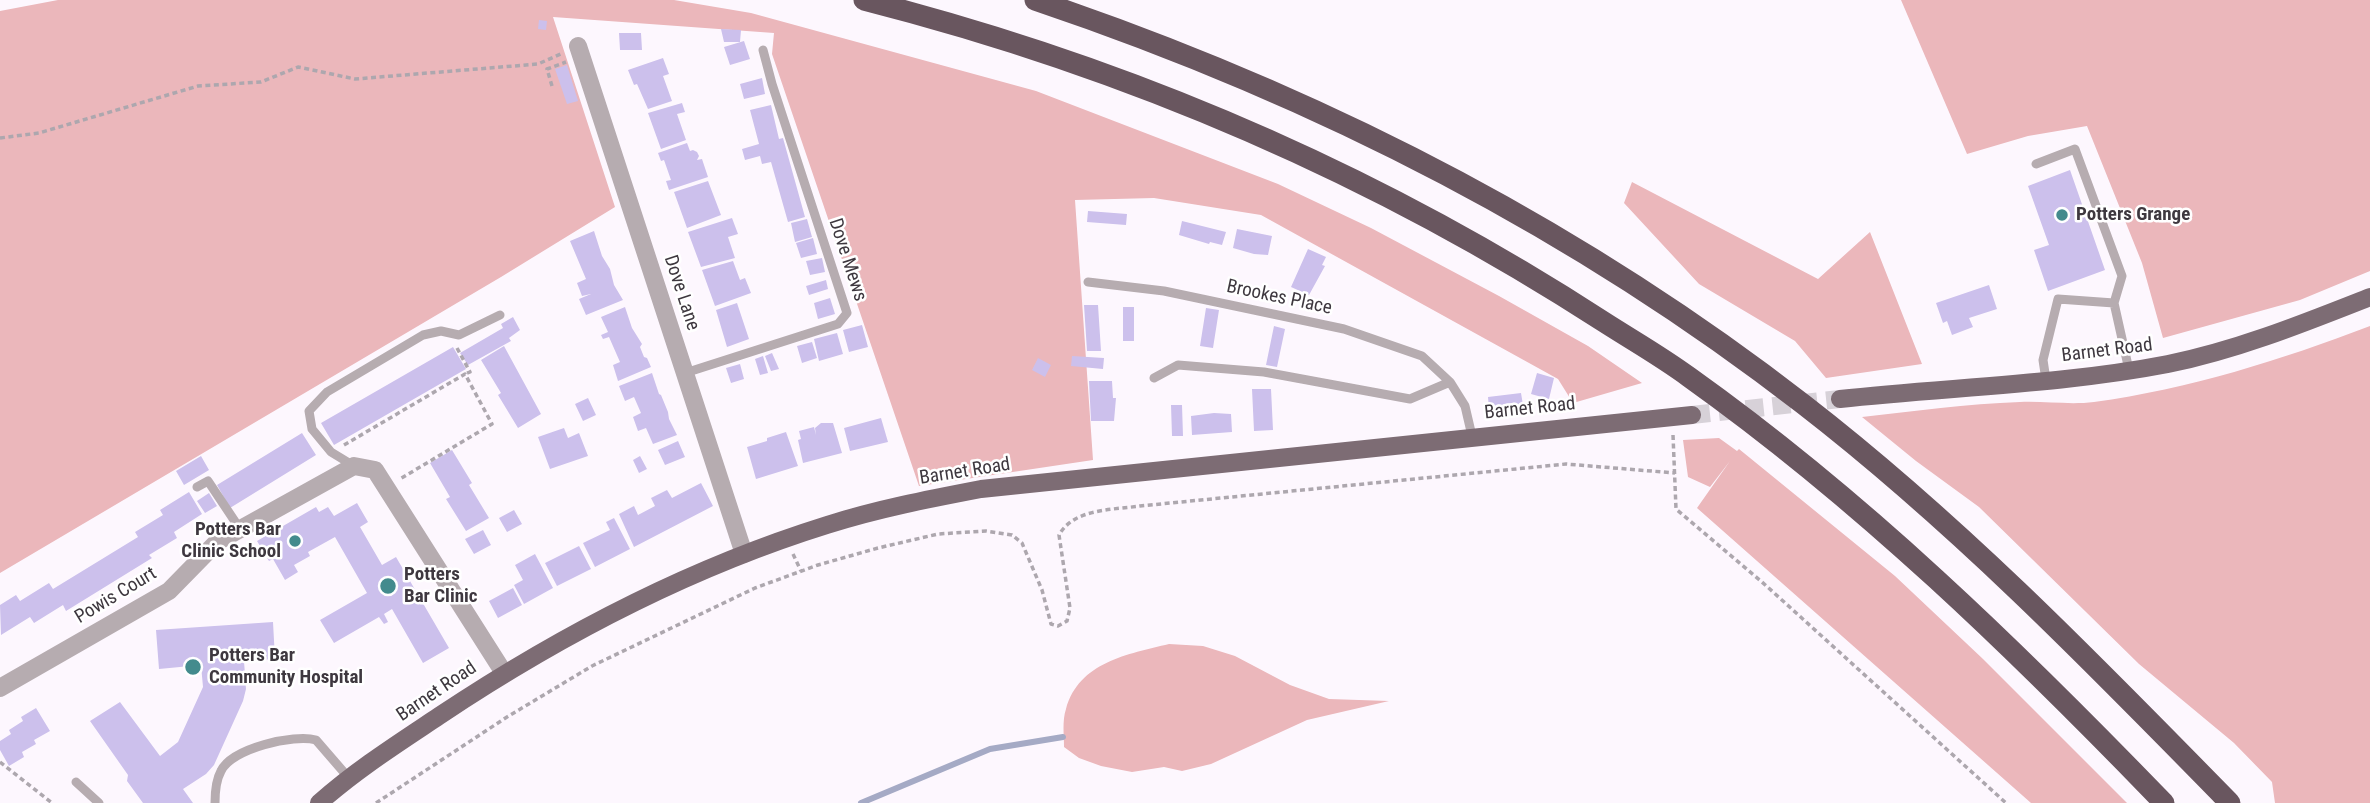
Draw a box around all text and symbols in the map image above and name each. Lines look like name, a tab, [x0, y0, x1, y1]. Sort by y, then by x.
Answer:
place label: Potters Grange	[2076, 204, 2190, 226]
marker: Potters Grange	[2054, 207, 2070, 223]
street label: Dove Mews	[823, 216, 871, 304]
street label: Dove Lane	[658, 252, 704, 334]
street label: Brookes Place	[1224, 276, 1334, 320]
street label: Barnet Road	[2060, 334, 2154, 368]
street label: Barnet Road	[1483, 393, 1577, 425]
street label: Barnet Road	[918, 454, 1012, 490]
place label: Potters Bar Clinic School	[181, 519, 281, 563]
marker: Potters Bar Clinic School	[287, 533, 303, 549]
street label: Powis Court	[71, 563, 161, 629]
place label: Potters Bar Clinic	[404, 564, 478, 608]
marker: Potters Bar Clinic	[378, 576, 398, 596]
place label: Potters Bar Community Hospital	[209, 645, 363, 689]
marker: Potters Bar Community Hospital	[183, 657, 203, 677]
street label: Barnet Road	[393, 657, 481, 727]

